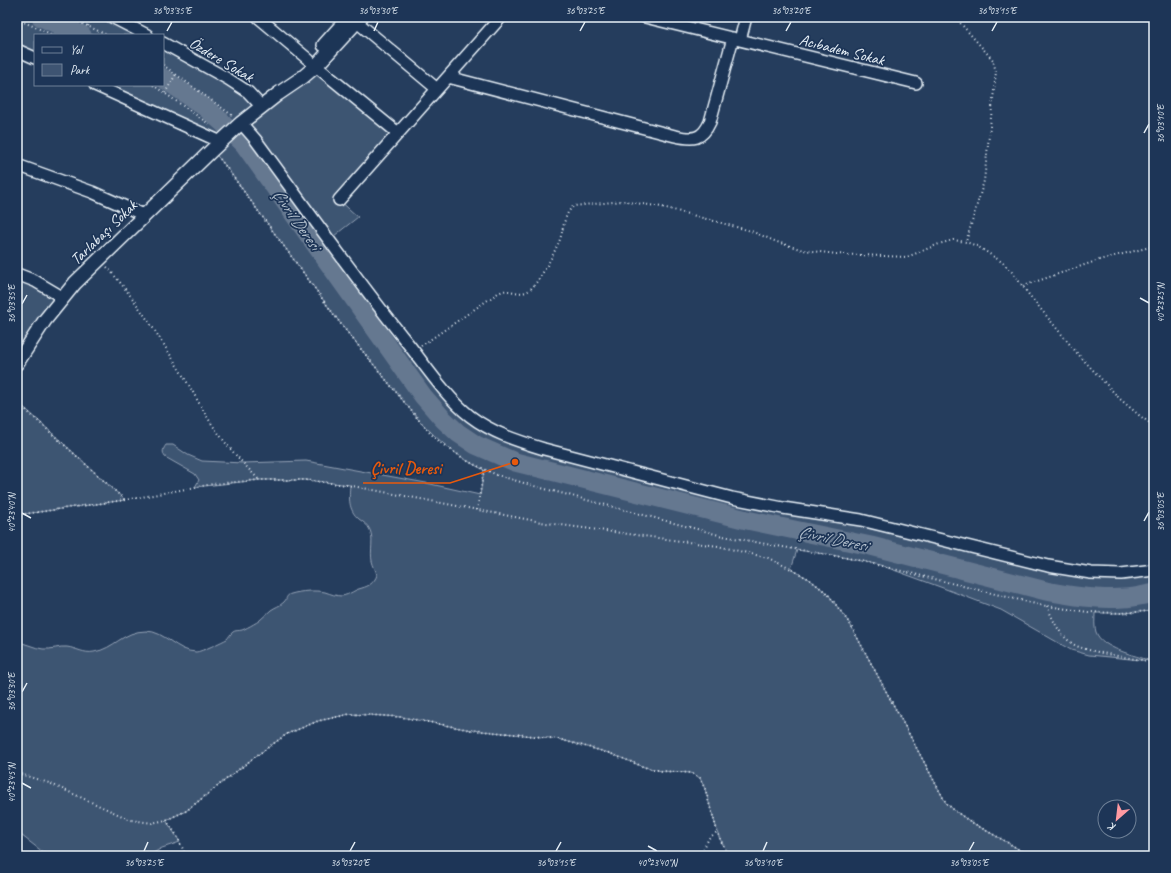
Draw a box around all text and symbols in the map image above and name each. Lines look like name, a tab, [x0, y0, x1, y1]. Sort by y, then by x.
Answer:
text: 36°03'35"E	[153, 4, 193, 17]
text: 36°03'30"E	[359, 4, 399, 17]
text: 36°03'25"E	[566, 4, 606, 17]
text: 36°03'20"E	[772, 4, 812, 17]
text: 36°03'15"E	[978, 4, 1018, 17]
street label: Acıbadem Sokak	[797, 30, 887, 70]
street label: Özdere Sokak	[186, 33, 258, 87]
legend	[34, 34, 164, 86]
text: Yol	[70, 42, 84, 58]
text: Park	[70, 62, 91, 78]
text: 36°03'10"E	[1154, 103, 1167, 143]
water label: Çivril Deresi	[268, 185, 327, 257]
street label: Tarlabaşı Sokak	[66, 195, 142, 269]
text: 40°23'25"N	[1154, 281, 1167, 323]
text: 36°03'35"E	[5, 283, 18, 323]
callout: Çivril Deresi	[363, 454, 450, 483]
text: Çivril Deresi	[371, 458, 444, 480]
text: 40°23'40"N	[5, 491, 18, 533]
text: 36°03'05"E	[1154, 491, 1167, 531]
water label: Çivril Deresi	[797, 521, 873, 557]
text: 36°03'30"E	[5, 671, 18, 711]
text: 40°23'45"N	[5, 761, 18, 803]
north arrow	[1097, 799, 1137, 839]
text: K	[1104, 819, 1118, 835]
text: 36°03'25"E	[125, 856, 165, 869]
text: 36°03'20"E	[331, 856, 371, 869]
text: 36°03'15"E	[537, 856, 577, 869]
text: 40°23'40"N	[637, 856, 679, 869]
text: 36°03'10"E	[744, 856, 784, 869]
text: 36°03'05"E	[950, 856, 990, 869]

